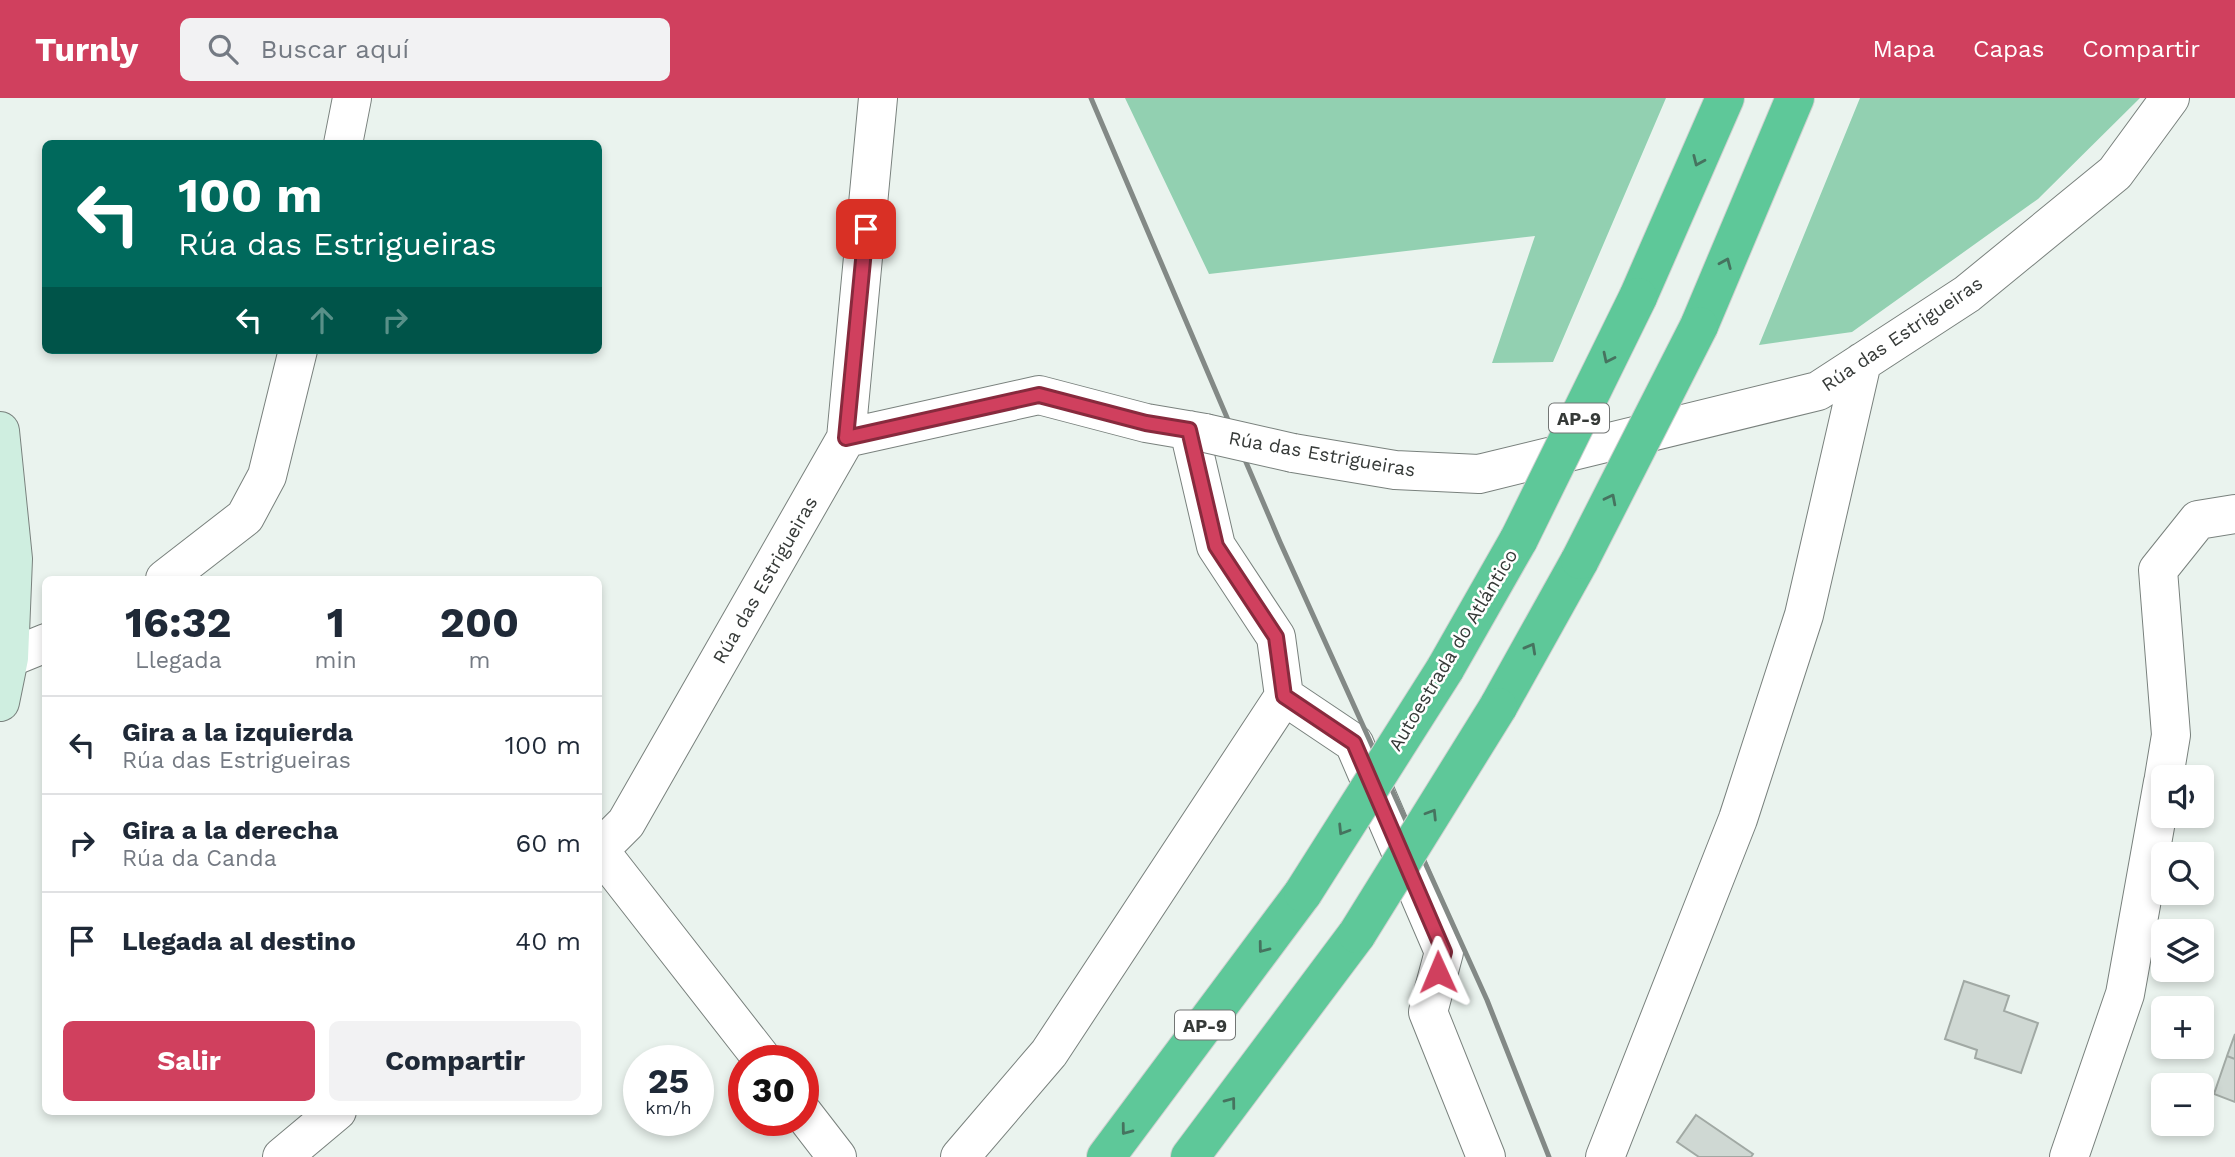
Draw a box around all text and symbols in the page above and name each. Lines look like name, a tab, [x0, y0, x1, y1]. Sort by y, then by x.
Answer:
search box	[180, 18, 670, 81]
text: Turnly	[35, 30, 138, 69]
icon: search	[204, 30, 242, 68]
text: Buscar aquí	[260, 34, 409, 64]
text: Mapa	[1872, 35, 1935, 63]
text: Capas	[1973, 35, 2044, 63]
text: Compartir	[2082, 35, 2200, 63]
one-way arrow	[1692, 153, 1706, 166]
text: 100 m	[178, 166, 322, 224]
icon: left	[63, 168, 154, 259]
pin	[836, 199, 896, 259]
icon: arrive	[847, 210, 885, 248]
text: Rúa das Estrigueiras	[178, 225, 497, 263]
one-way arrow	[1718, 257, 1732, 270]
street label: Rúa das Estrigueiras	[1817, 272, 1987, 396]
icon: left	[230, 301, 268, 339]
icon: ahead	[303, 301, 341, 339]
icon: right	[376, 301, 414, 339]
one-way arrow	[1603, 351, 1617, 363]
road number: AP-9	[1549, 404, 1609, 432]
street label: Rúa das Estrigueiras	[1227, 426, 1417, 482]
street label: Rúa das Estrigueiras	[708, 492, 822, 668]
one-way arrow	[1603, 494, 1617, 506]
street label: Autoestrada do Atlántico	[1384, 545, 1522, 755]
text: 16:32	[125, 598, 232, 647]
text: 1	[327, 598, 345, 647]
text: 200	[440, 598, 519, 647]
one-way arrow	[1523, 642, 1536, 655]
text: Llegada	[135, 647, 222, 674]
text: min	[315, 647, 357, 674]
text: m	[468, 647, 490, 674]
text: Gira a la izquierda	[122, 717, 353, 747]
icon: left	[63, 726, 101, 764]
text: 100 m	[505, 730, 581, 760]
text: Rúa das Estrigueiras	[122, 747, 351, 774]
map controls	[2151, 765, 2214, 1136]
button: sound	[2151, 765, 2214, 828]
one-way arrow	[1423, 808, 1436, 821]
text: Gira a la derecha	[122, 815, 338, 845]
one-way arrow	[1339, 822, 1352, 835]
icon: right	[63, 824, 101, 862]
text: 60 m	[515, 828, 581, 858]
button: search	[2151, 842, 2214, 905]
text: Rúa da Canda	[122, 845, 277, 872]
button: layers	[2151, 919, 2214, 982]
icon: arrive	[63, 922, 101, 960]
text: Llegada al destino	[122, 926, 356, 956]
text: 40 m	[515, 926, 581, 956]
position arrow	[1401, 935, 1475, 1009]
one-way arrow	[1258, 940, 1271, 953]
button: +	[2151, 996, 2214, 1059]
road number: AP-9	[1175, 1010, 1235, 1040]
button: Salir	[63, 1021, 315, 1101]
button: Compartir	[329, 1021, 581, 1101]
speed limit sign: 30	[728, 1045, 819, 1136]
text: 25	[648, 1060, 689, 1102]
button: −	[2151, 1073, 2214, 1136]
text: km/h	[645, 1097, 692, 1118]
one-way arrow	[1222, 1098, 1235, 1110]
one-way arrow	[1122, 1122, 1135, 1135]

